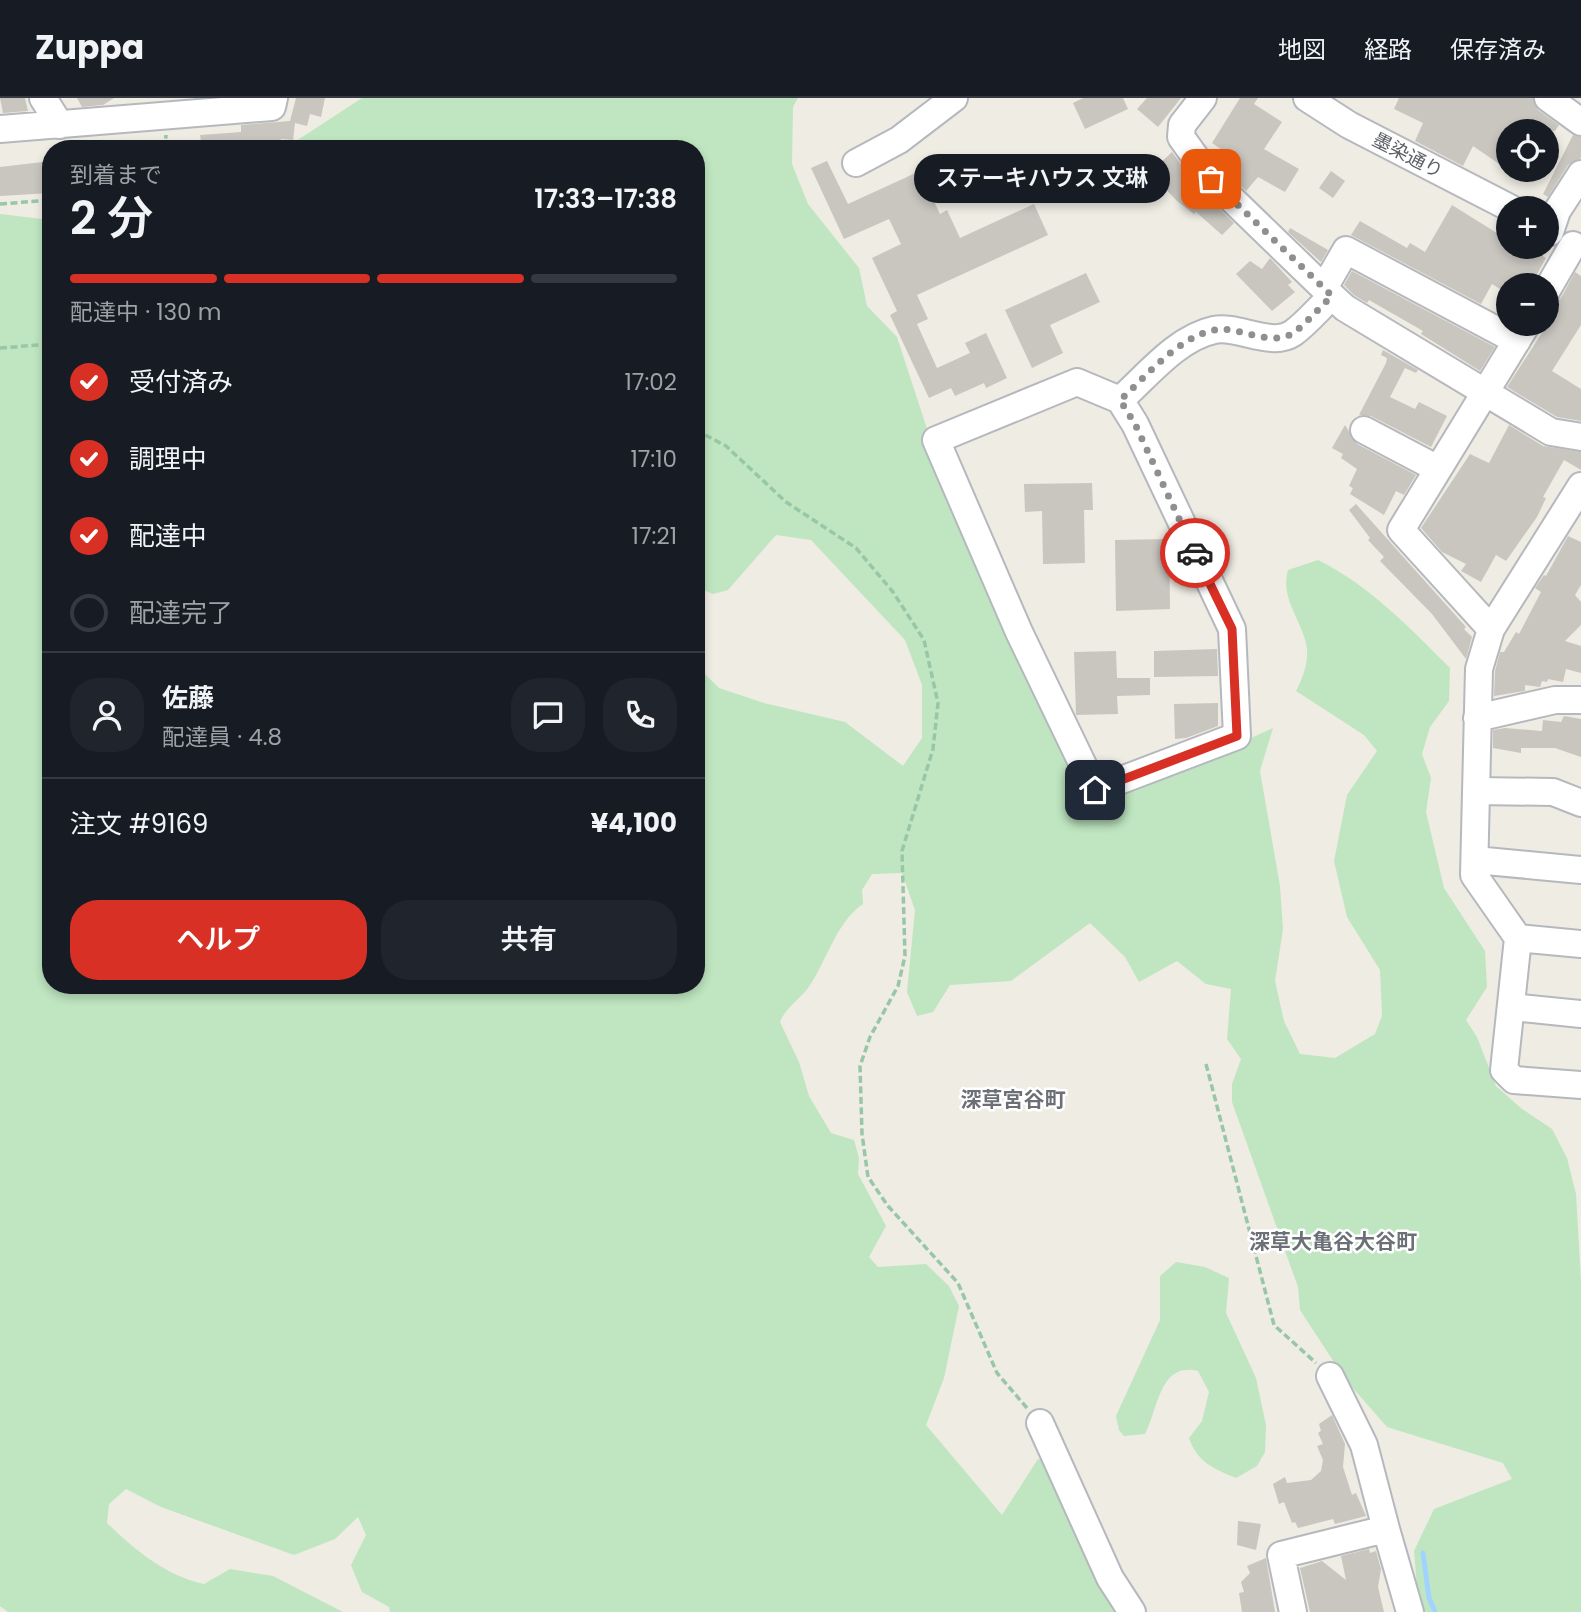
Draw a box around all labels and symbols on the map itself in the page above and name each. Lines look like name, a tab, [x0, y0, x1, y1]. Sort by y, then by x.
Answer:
street label: 墨染通り	[1368, 126, 1448, 185]
pin	[1181, 149, 1241, 209]
callout: ステーキハウス 文琳	[914, 154, 1169, 204]
courier	[1160, 518, 1230, 588]
pin	[1065, 760, 1125, 820]
district label: 深草宮谷町	[961, 1085, 1066, 1114]
district label: 深草大亀谷大谷町	[1249, 1227, 1417, 1256]

